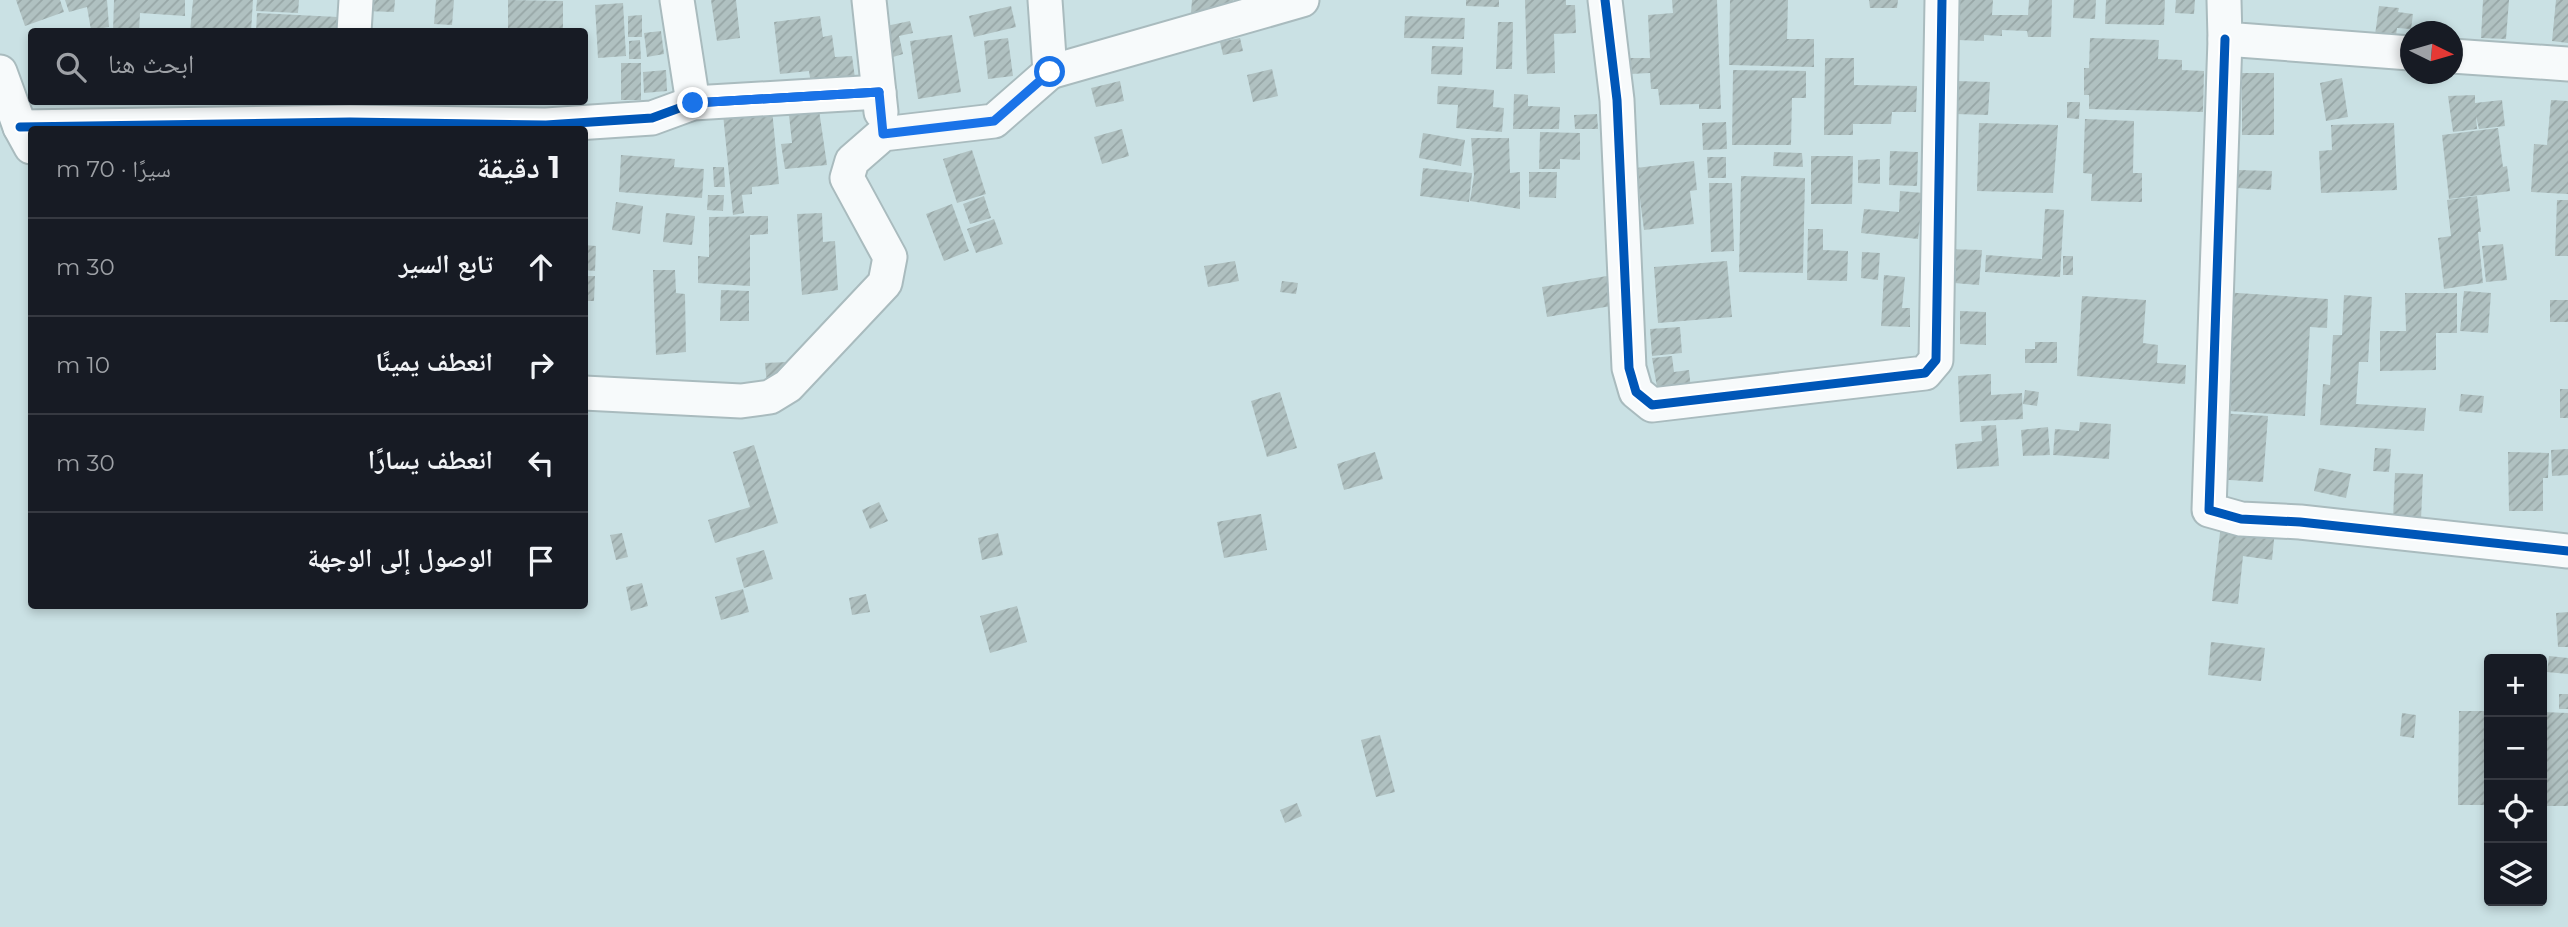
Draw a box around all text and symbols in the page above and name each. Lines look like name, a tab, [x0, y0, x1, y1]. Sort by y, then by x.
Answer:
north arrow	[2400, 21, 2463, 84]
search box	[28, 28, 588, 105]
icon: search	[52, 48, 90, 86]
text: ابحث هنا	[108, 48, 194, 80]
route start	[1034, 56, 1065, 87]
route end	[677, 87, 708, 118]
text: 1 دقيقة	[477, 149, 560, 186]
text: سيرًا · 70 m	[56, 155, 171, 183]
text: تابع السير	[399, 248, 493, 280]
icon: ahead	[522, 248, 560, 286]
text: 30 m	[56, 253, 115, 281]
text: انعطف يمينًا	[375, 346, 493, 378]
icon: right	[522, 346, 560, 384]
text: 10 m	[56, 351, 110, 379]
text: انعطف يسارًا	[368, 444, 493, 476]
icon: left	[522, 444, 560, 482]
text: 30 m	[56, 449, 115, 477]
text: الوصول إلى الوجهة	[307, 542, 493, 574]
icon: arrive	[522, 542, 560, 580]
map controls	[2484, 654, 2547, 906]
button: +	[2484, 654, 2547, 717]
button: −	[2484, 717, 2547, 780]
button: locate	[2484, 780, 2547, 843]
button: layers	[2484, 843, 2547, 906]

